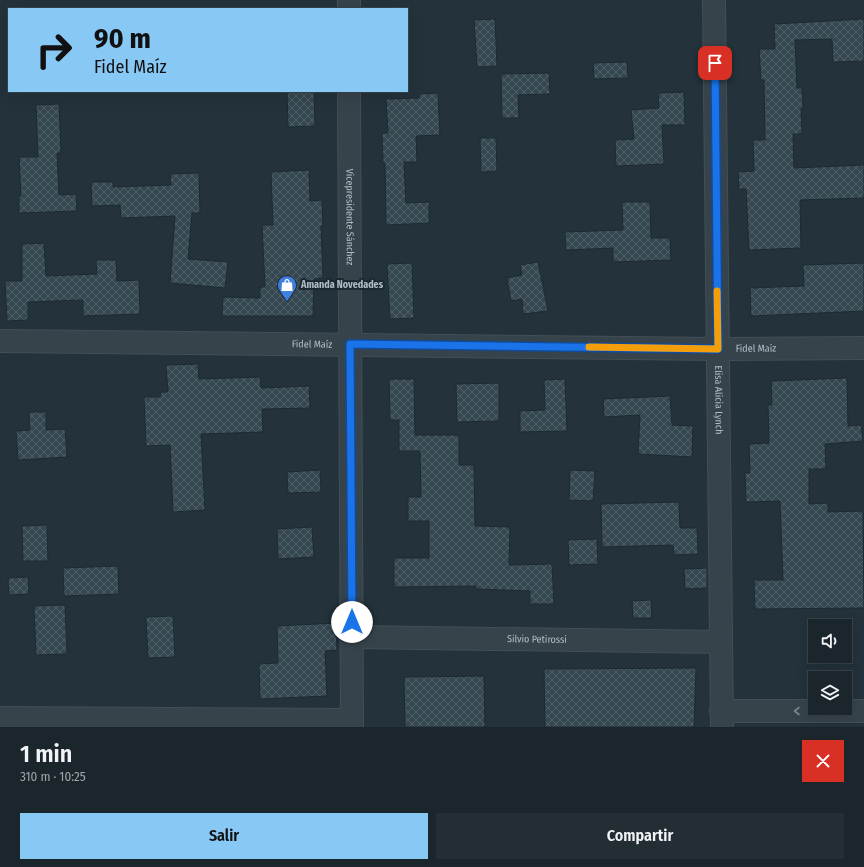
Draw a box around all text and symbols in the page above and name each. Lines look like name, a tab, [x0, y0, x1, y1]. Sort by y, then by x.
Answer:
text: 90 m	[94, 22, 151, 55]
icon: right	[28, 24, 80, 76]
pin	[698, 46, 732, 80]
icon: arrive	[704, 52, 726, 74]
text: Fidel Maíz	[94, 56, 167, 78]
street label: Vicepresidente Sánchez	[343, 169, 356, 265]
shop icon: Amanda Novedades	[276, 274, 298, 302]
place label: Amanda Novedades	[300, 279, 384, 291]
street label: Fidel Maíz	[292, 338, 332, 351]
street label: Fidel Maíz	[736, 342, 776, 355]
street label: Elisa Alicia Lynch	[712, 365, 725, 434]
position arrow	[331, 601, 373, 643]
map controls	[808, 619, 852, 715]
button: sound	[808, 619, 852, 663]
street label: Silvio Petirossi	[507, 633, 567, 646]
button: layers	[808, 671, 852, 715]
one-way arrow	[794, 707, 800, 715]
text: 1 min	[20, 740, 72, 768]
button: close	[802, 740, 844, 782]
text: 310 m · 10:25	[20, 769, 86, 784]
button: Salir	[20, 813, 428, 859]
button: Compartir	[436, 813, 844, 859]

